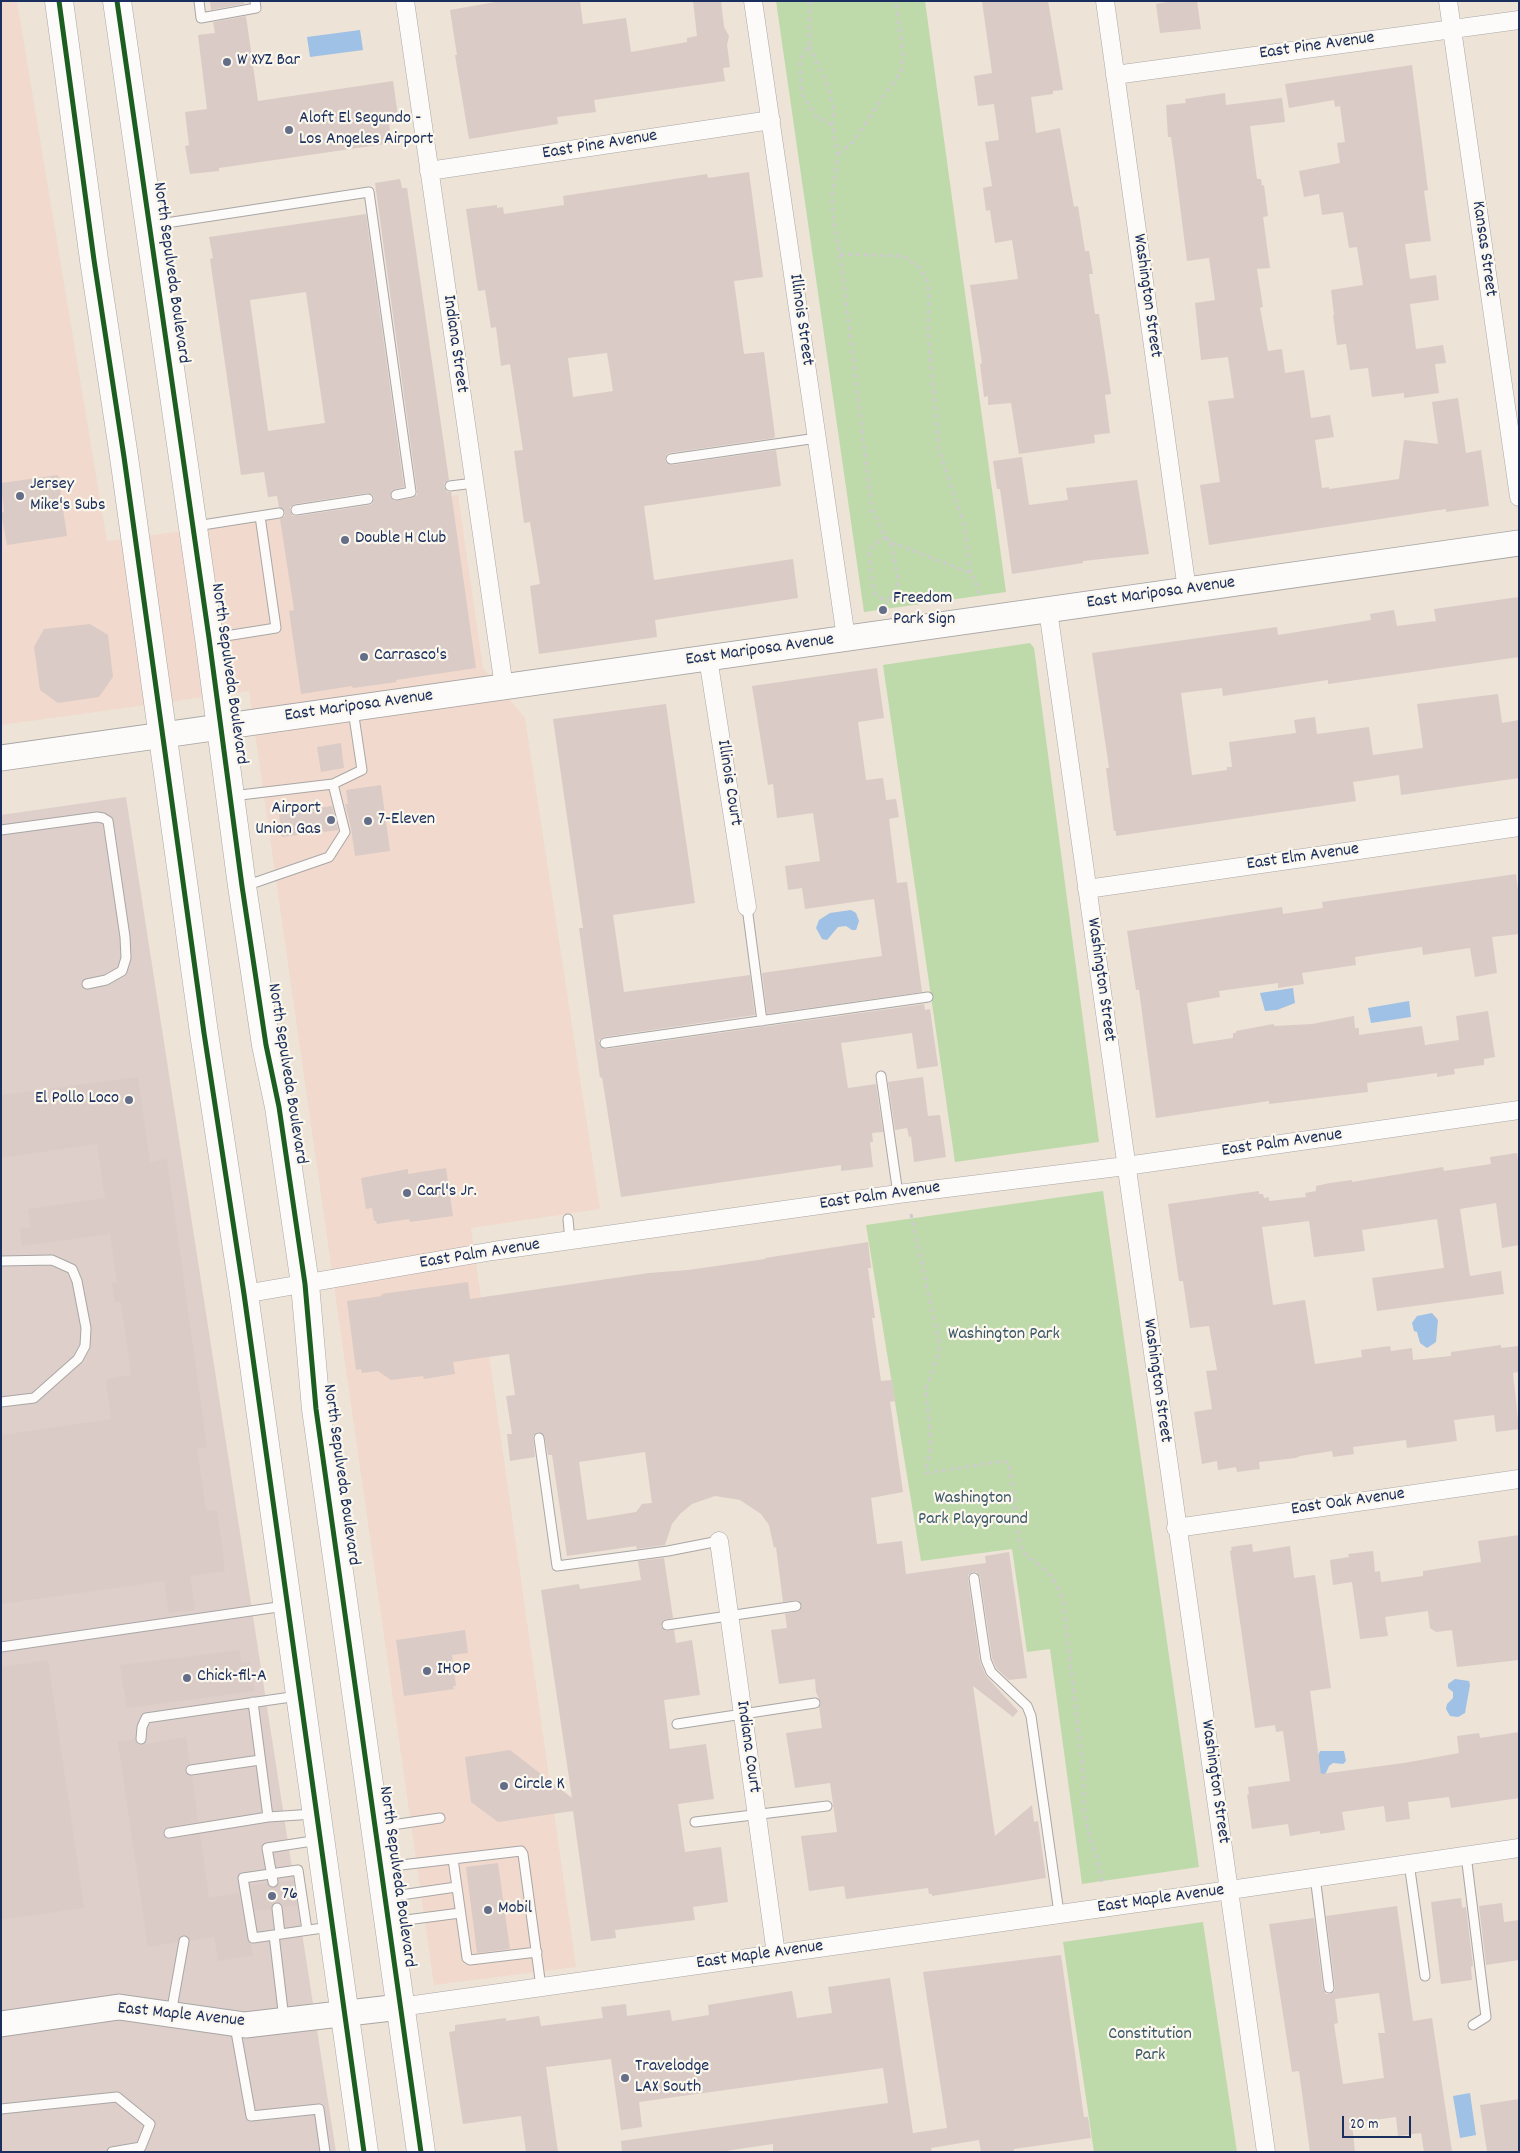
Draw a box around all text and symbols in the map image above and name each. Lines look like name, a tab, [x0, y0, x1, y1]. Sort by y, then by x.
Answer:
street label: East Pine Avenue	[1258, 28, 1376, 66]
place label: W XYZ Bar	[237, 51, 300, 73]
marker: W XYZ Bar	[221, 56, 233, 68]
place label: Aloft El Segundo - Los Angeles Airport	[299, 109, 433, 152]
marker: Aloft El Segundo - Los Angeles Airport	[283, 124, 295, 136]
street label: East Pine Avenue	[541, 126, 659, 166]
street label: North Sepulveda Boulevard	[147, 181, 193, 365]
street label: Kansas Street	[1466, 200, 1500, 298]
street label: Washington Street	[1127, 233, 1165, 359]
street label: Illinois Street	[783, 273, 817, 367]
street label: Indiana Street	[436, 294, 472, 394]
place label: Jersey Mike's Subs	[30, 475, 105, 518]
marker: Jersey Mike's Subs	[14, 490, 26, 502]
place label: Double H Club	[355, 529, 446, 551]
marker: Double H Club	[339, 534, 351, 546]
street label: East Mariposa Avenue	[1085, 573, 1237, 615]
street label: North Sepulveda Boulevard	[205, 582, 251, 766]
place label: Freedom Park Sign	[893, 589, 955, 632]
marker: Freedom Park Sign	[877, 604, 889, 616]
street label: East Mariposa Avenue	[684, 630, 836, 672]
place label: Carrasco's	[374, 646, 447, 668]
marker: Carrasco's	[358, 651, 370, 663]
street label: East Mariposa Avenue	[283, 686, 435, 728]
street label: Illinois Court	[711, 738, 745, 828]
place label: Airport Union Gas	[255, 799, 321, 842]
place label: 7-Eleven	[378, 810, 435, 832]
marker: Airport Union Gas	[325, 814, 337, 826]
marker: 7-Eleven	[362, 815, 374, 827]
street label: East Elm Avenue	[1245, 839, 1361, 877]
street label: Washington Street	[1081, 917, 1119, 1043]
street label: North Sepulveda Boulevard	[261, 982, 311, 1166]
place label: El Pollo Loco	[35, 1089, 119, 1111]
marker: El Pollo Loco	[123, 1094, 135, 1106]
street label: East Palm Avenue	[1220, 1125, 1344, 1163]
street label: East Palm Avenue	[818, 1178, 942, 1216]
place label: Carl's Jr.	[417, 1182, 477, 1204]
marker: Carl's Jr.	[401, 1187, 413, 1199]
street label: East Palm Avenue	[418, 1235, 542, 1275]
street label: Washington Street	[1137, 1318, 1175, 1444]
park label: Washington Park	[948, 1325, 1060, 1347]
street label: North Sepulveda Boulevard	[317, 1383, 363, 1567]
street label: East Oak Avenue	[1290, 1484, 1406, 1522]
park label: Washington Park Playground	[918, 1489, 1028, 1532]
place label: IHOP	[437, 1660, 470, 1682]
marker: IHOP	[421, 1665, 433, 1677]
place label: Chick-fil-A	[197, 1667, 267, 1689]
marker: Chick-fil-A	[181, 1672, 193, 1684]
street label: Indiana Court	[730, 1699, 764, 1795]
street label: Washington Street	[1195, 1719, 1233, 1845]
place label: Circle K	[514, 1775, 565, 1797]
marker: Circle K	[498, 1780, 510, 1792]
street label: North Sepulveda Boulevard	[373, 1785, 419, 1969]
street label: East Maple Avenue	[1096, 1880, 1226, 1920]
place label: 76	[282, 1885, 298, 1907]
marker: 76	[266, 1890, 278, 1902]
place label: Mobil	[498, 1899, 532, 1921]
marker: Mobil	[482, 1904, 494, 1916]
street label: East Maple Avenue	[695, 1936, 825, 1976]
street label: East Maple Avenue	[116, 1999, 246, 2033]
park label: Constitution Park	[1108, 2025, 1192, 2068]
place label: Travelodge LAX South	[635, 2057, 709, 2100]
marker: Travelodge LAX South	[619, 2072, 631, 2084]
scale bar	[1345, 2106, 1414, 2138]
text: 20 m	[1350, 2114, 1378, 2136]

